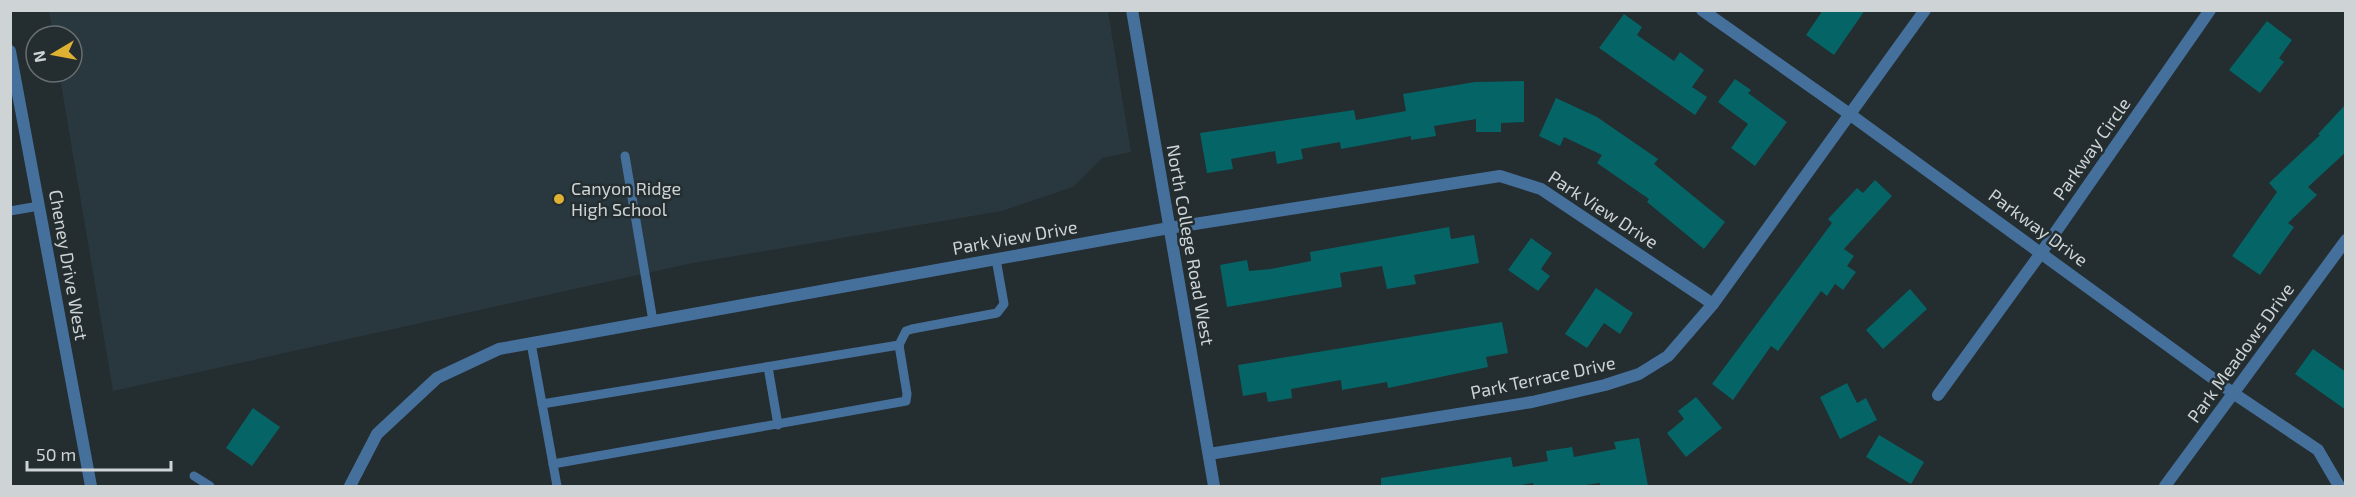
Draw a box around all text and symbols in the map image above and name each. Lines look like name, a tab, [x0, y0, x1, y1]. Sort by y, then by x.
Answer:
north arrow	[24, 24, 84, 84]
text: N	[28, 49, 49, 64]
street label: Parkway Circle	[2048, 93, 2135, 204]
street label: North College Road West	[1162, 143, 1220, 347]
street label: Park View Drive	[1544, 165, 1663, 253]
place label: Canyon Ridge High School	[571, 177, 681, 220]
street label: Parkway Drive	[1985, 184, 2093, 271]
street label: Cheney Drive West	[45, 188, 93, 342]
marker: Canyon Ridge High School	[552, 192, 566, 206]
street label: Park View Drive	[951, 215, 1079, 259]
street label: Park Meadows Drive	[2182, 278, 2298, 427]
street label: Park Terrace Drive	[1468, 351, 1617, 403]
scale bar	[27, 434, 171, 472]
text: 50 m	[36, 443, 76, 465]

